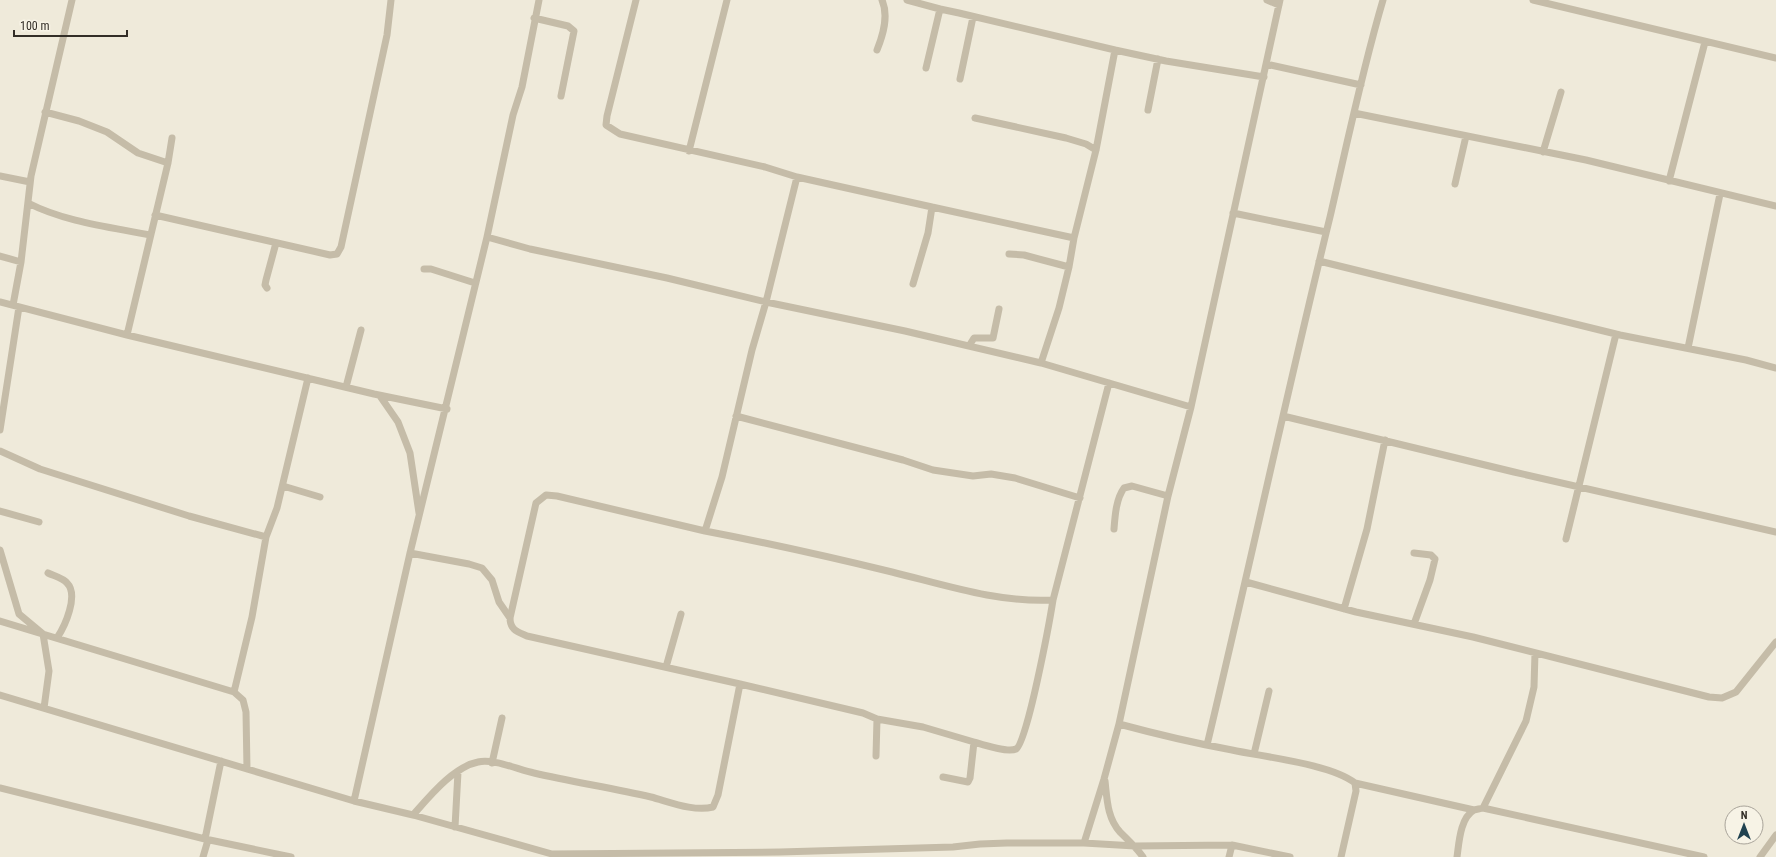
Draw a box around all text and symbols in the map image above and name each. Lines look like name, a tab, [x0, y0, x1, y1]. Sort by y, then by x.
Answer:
scale bar	[14, 12, 127, 38]
text: 100 m	[20, 19, 50, 33]
north arrow	[1724, 805, 1764, 845]
text: N	[1741, 809, 1748, 822]

